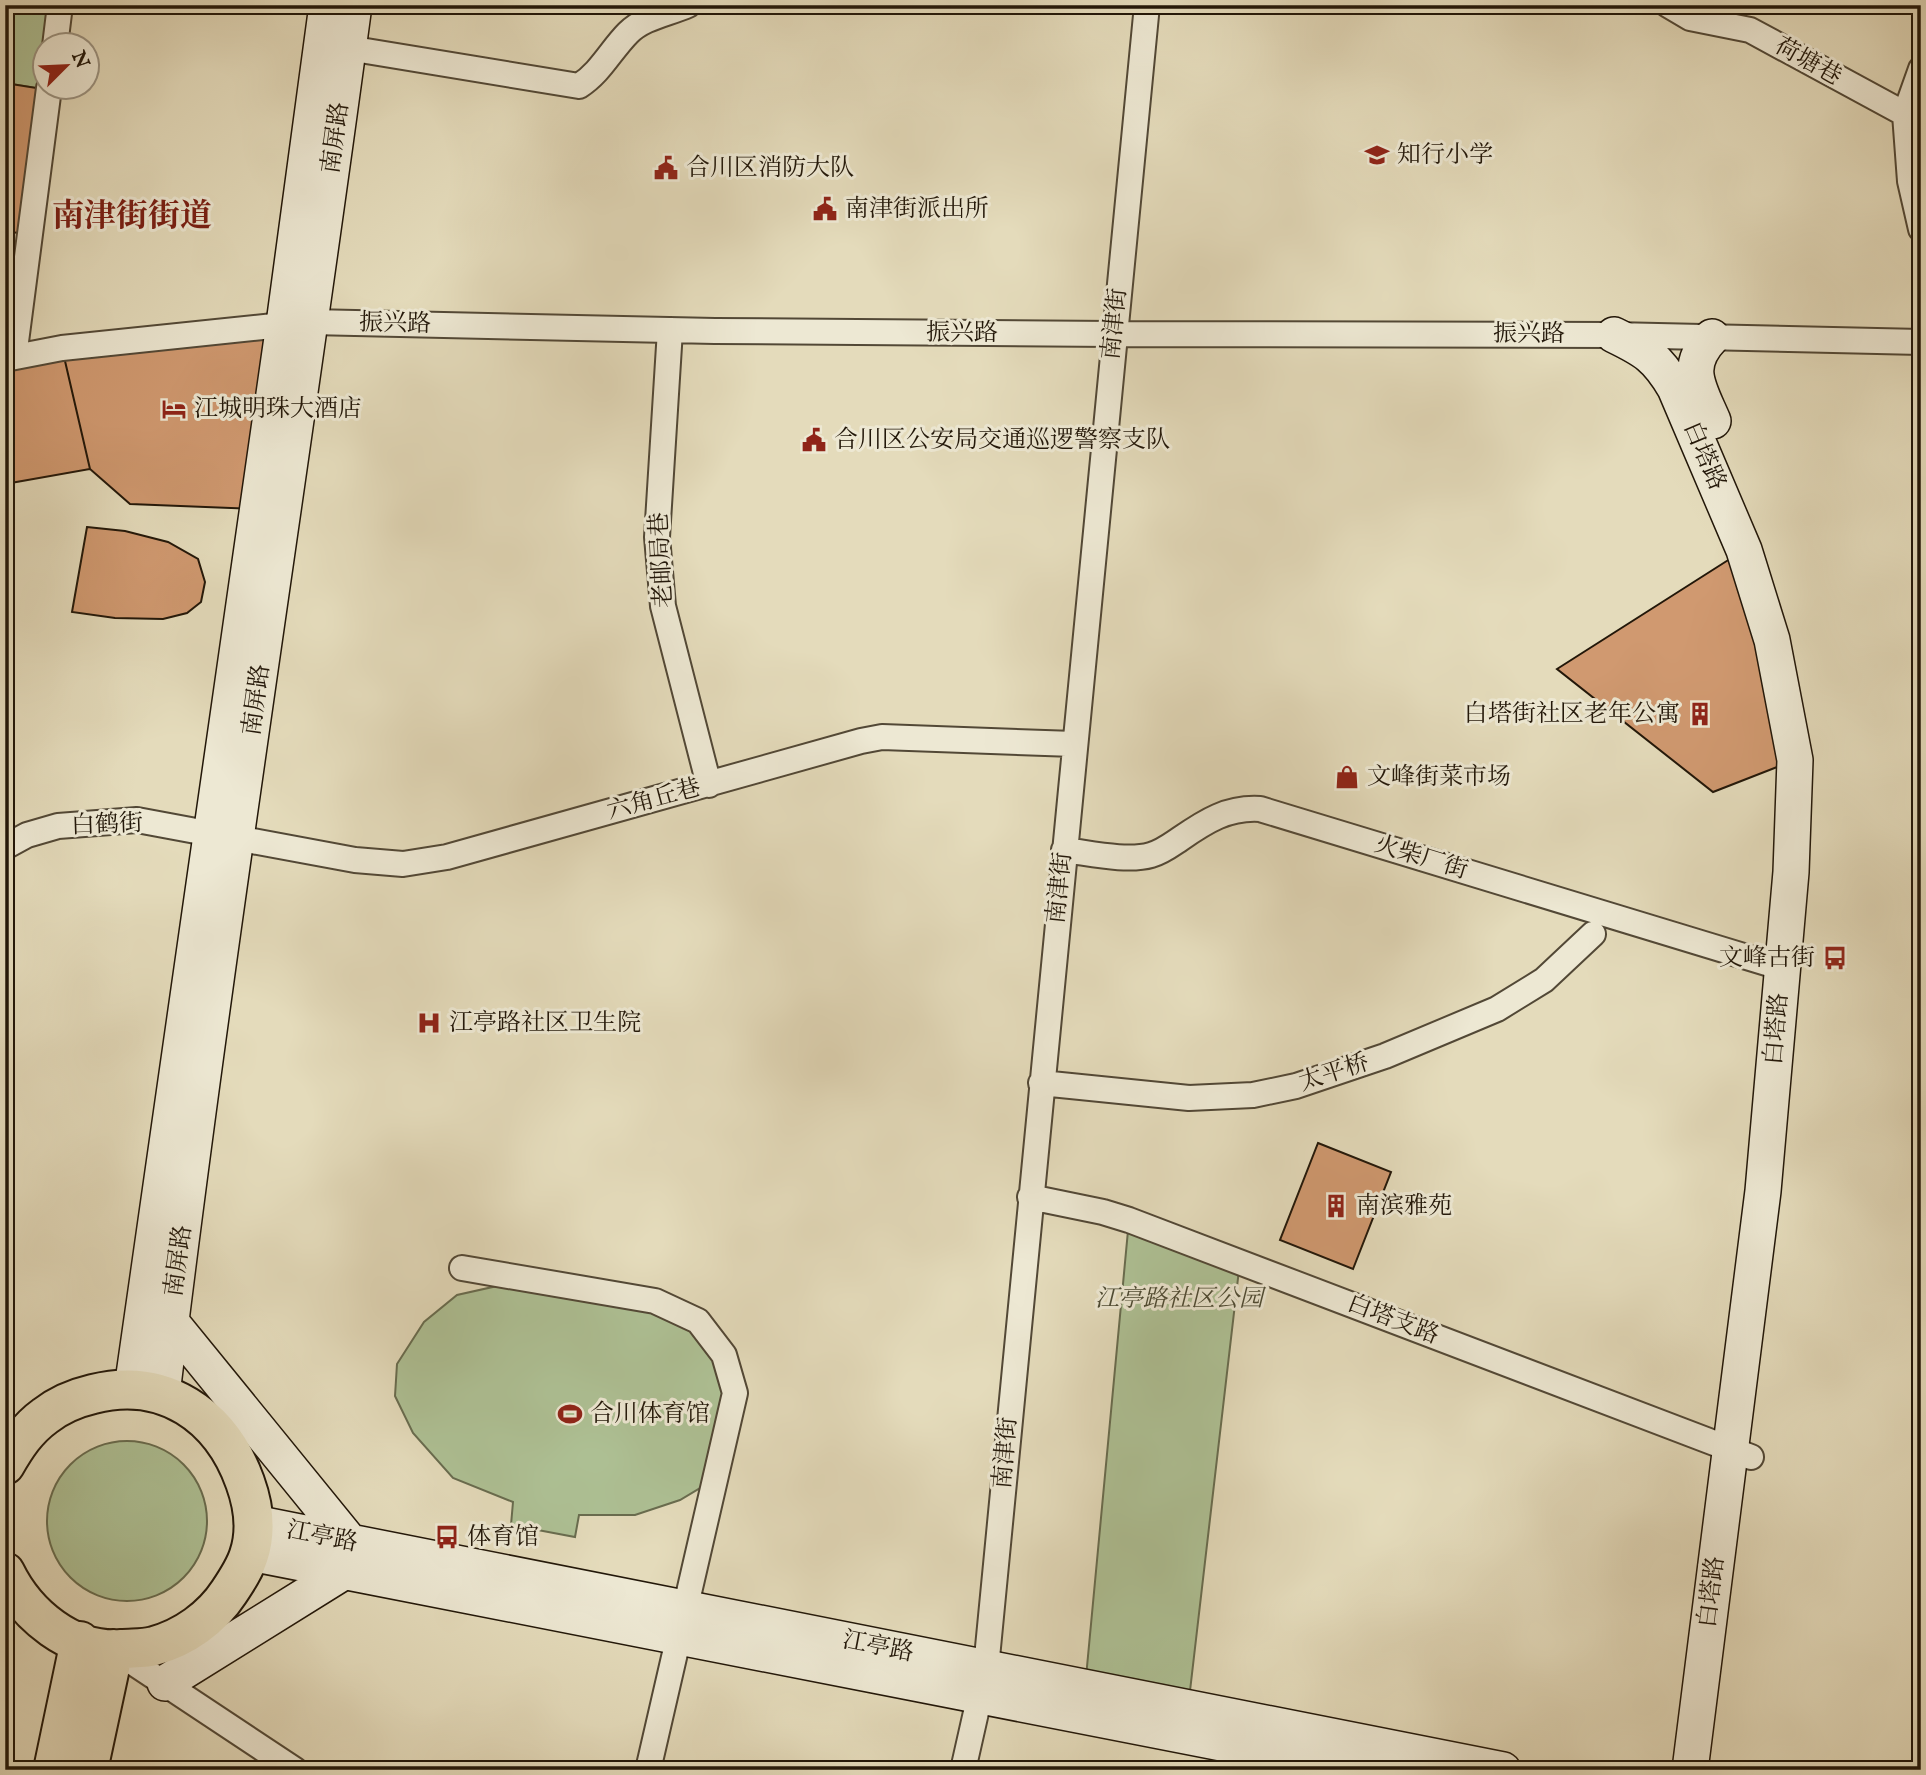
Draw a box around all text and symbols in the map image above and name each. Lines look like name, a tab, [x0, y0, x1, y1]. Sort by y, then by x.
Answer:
street label: 荷塘巷	[1769, 31, 1847, 93]
north arrow	[32, 32, 102, 102]
text: N	[65, 47, 94, 73]
street label: 南屏路	[316, 100, 356, 176]
place label: 知行小学	[1397, 140, 1493, 171]
school or university icon: 知行小学	[1363, 141, 1391, 169]
place label: 合川区消防大队	[686, 153, 854, 184]
public building icon: 合川区消防大队	[652, 154, 680, 182]
place label: 南津街派出所	[845, 194, 989, 225]
public building icon: 南津街派出所	[811, 195, 839, 223]
district label: 南津街街道	[52, 197, 212, 238]
street label: 南津街	[1096, 287, 1134, 361]
street label: 振兴路	[359, 308, 431, 340]
street label: 振兴路	[926, 318, 998, 349]
street label: 振兴路	[1493, 319, 1565, 350]
place label: 江城明珠大酒店	[194, 394, 362, 425]
hotel icon: 江城明珠大酒店	[160, 395, 188, 423]
street label: 白塔路	[1676, 417, 1732, 495]
place label: 合川区公安局交通巡逻警察支队	[834, 425, 1170, 456]
public building icon: 合川区公安局交通巡逻警察支队	[800, 426, 828, 454]
street label: 老邮局巷	[644, 511, 680, 609]
street label: 南屏路	[237, 662, 277, 738]
place label: 白塔街社区老年公寓	[1464, 699, 1680, 730]
building icon: 白塔街社区老年公寓	[1686, 700, 1714, 728]
place label: 文峰街菜市场	[1367, 762, 1511, 793]
shop icon: 文峰街菜市场	[1333, 763, 1361, 791]
street label: 六角丘巷	[604, 773, 704, 827]
street label: 白鹤街	[70, 808, 144, 842]
street label: 火柴厂街	[1371, 829, 1471, 887]
street label: 南津街	[1041, 851, 1079, 925]
place label: 文峰古街	[1719, 943, 1815, 974]
bus stop icon: 文峰古街	[1821, 944, 1849, 972]
street label: 白塔路	[1758, 992, 1796, 1066]
place label: 江亭路社区卫生院	[449, 1008, 641, 1039]
hospital icon: 江亭路社区卫生院	[415, 1009, 443, 1037]
street label: 太平桥	[1295, 1047, 1373, 1099]
place label: 南滨雅苑	[1356, 1191, 1452, 1222]
building icon: 南滨雅苑	[1322, 1192, 1350, 1220]
street label: 南屏路	[159, 1223, 199, 1299]
park label: 江亭路社区公园	[1095, 1284, 1267, 1315]
street label: 白塔支路	[1343, 1288, 1443, 1352]
place label: 合川体育馆	[590, 1399, 710, 1430]
sports icon: 合川体育馆	[556, 1400, 584, 1428]
street label: 南津街	[987, 1416, 1025, 1490]
street label: 江亭路	[284, 1515, 360, 1559]
place label: 体育馆	[467, 1522, 539, 1553]
bus stop icon: 体育馆	[433, 1523, 461, 1551]
street label: 白塔路	[1692, 1554, 1732, 1630]
street label: 江亭路	[840, 1625, 916, 1669]

